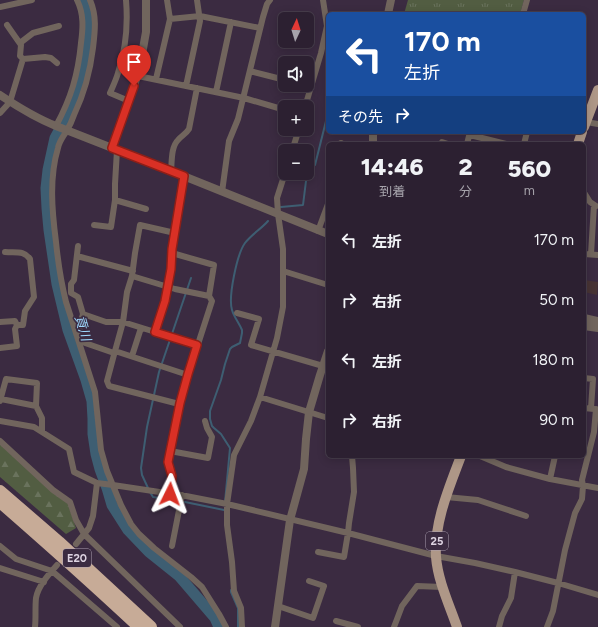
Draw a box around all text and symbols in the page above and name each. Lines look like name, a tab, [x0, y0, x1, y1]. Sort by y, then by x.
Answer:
north arrow	[278, 12, 314, 48]
map controls	[278, 12, 314, 180]
text: 170 m	[404, 24, 481, 58]
icon: left	[338, 28, 390, 80]
pin	[117, 45, 151, 86]
icon: arrive	[123, 51, 145, 73]
button: sound	[278, 56, 314, 92]
text: 左折	[404, 62, 440, 84]
button: +	[278, 100, 314, 136]
icon: right	[391, 104, 413, 126]
text: その先	[338, 108, 383, 126]
button: −	[278, 144, 314, 180]
text: 14:46	[361, 152, 424, 181]
text: 2	[458, 152, 473, 181]
text: 560	[507, 154, 551, 183]
text: m	[524, 183, 535, 198]
text: 到着	[379, 184, 405, 199]
text: 分	[459, 184, 472, 199]
icon: left	[338, 229, 360, 251]
text: 170 m	[534, 231, 574, 249]
text: 左折	[372, 233, 402, 251]
icon: right	[338, 289, 360, 311]
text: 50 m	[539, 291, 574, 309]
text: 右折	[372, 293, 402, 311]
water label: 貢川	[72, 313, 94, 344]
icon: left	[338, 349, 360, 371]
text: 180 m	[533, 351, 574, 369]
text: 左折	[372, 353, 402, 371]
icon: right	[338, 409, 360, 431]
text: 90 m	[539, 411, 574, 429]
text: 右折	[372, 413, 402, 431]
position arrow	[149, 473, 191, 515]
road number: 25	[426, 532, 448, 550]
road number: E20	[63, 549, 91, 567]

